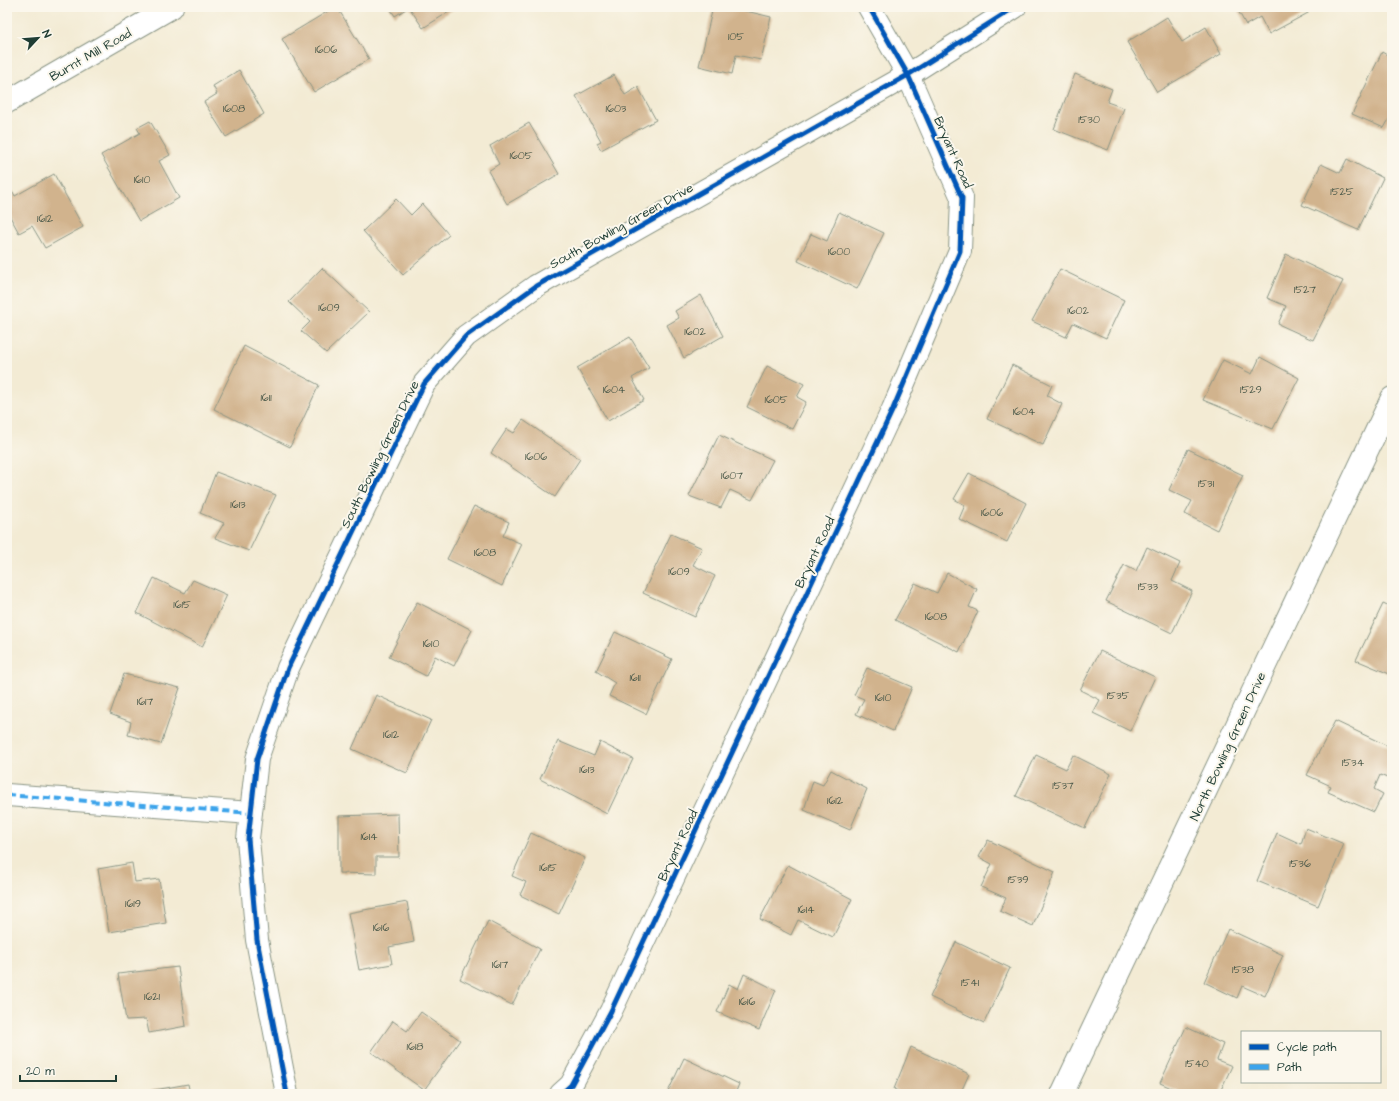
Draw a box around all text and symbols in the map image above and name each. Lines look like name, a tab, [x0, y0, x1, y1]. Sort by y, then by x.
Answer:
north arrow	[18, 18, 58, 58]
street label: Burnt Mill Road	[46, 24, 135, 86]
text: N	[38, 27, 55, 40]
house number: 105	[728, 29, 744, 44]
house number: 1606	[315, 42, 337, 57]
house number: 1608	[223, 101, 245, 116]
house number: 1603	[606, 101, 627, 116]
house number: 1530	[1078, 112, 1100, 127]
street label: Bryant Road	[928, 114, 977, 192]
house number: 1605	[509, 148, 533, 163]
house number: 1610	[134, 172, 150, 187]
street label: South Bowling Green Drive	[546, 179, 697, 274]
house number: 1525	[1330, 184, 1354, 199]
house number: 1612	[37, 211, 54, 226]
house number: 1600	[828, 244, 850, 259]
house number: 1527	[1294, 282, 1316, 297]
house number: 1609	[318, 300, 340, 315]
house number: 1602	[1067, 303, 1089, 318]
house number: 1602	[684, 324, 706, 339]
street label: South Bowling Green Drive	[336, 378, 424, 532]
house number: 1604	[603, 382, 626, 397]
house number: 1529	[1240, 382, 1262, 397]
house number: 1611	[260, 390, 272, 405]
house number: 1605	[764, 392, 788, 407]
house number: 1604	[1013, 404, 1036, 419]
house number: 1606	[525, 449, 547, 464]
house number: 1607	[721, 468, 743, 483]
house number: 1531	[1198, 476, 1215, 491]
house number: 1613	[230, 497, 246, 512]
house number: 1606	[981, 505, 1003, 520]
street label: Bryant Road	[790, 513, 840, 592]
house number: 1608	[474, 545, 496, 560]
house number: 1609	[668, 564, 690, 579]
house number: 1533	[1138, 579, 1159, 594]
house number: 1615	[173, 597, 191, 612]
house number: 1608	[925, 609, 947, 624]
house number: 1610	[423, 636, 439, 651]
street label: North Bowling Green Drive	[1185, 669, 1271, 824]
house number: 1611	[629, 670, 641, 685]
house number: 1535	[1107, 688, 1129, 703]
house number: 1610	[875, 690, 891, 705]
house number: 1617	[137, 694, 153, 709]
house number: 1612	[383, 727, 400, 742]
house number: 1534	[1342, 755, 1365, 770]
house number: 1613	[579, 762, 595, 777]
house number: 1537	[1052, 778, 1074, 793]
house number: 1612	[827, 793, 844, 808]
street label: Bryant Road	[653, 806, 703, 885]
house number: 1614	[360, 829, 378, 844]
house number: 1536	[1289, 856, 1311, 871]
house number: 1615	[539, 860, 557, 875]
house number: 1539	[1007, 872, 1029, 887]
house number: 1619	[125, 896, 141, 911]
house number: 1614	[797, 902, 815, 917]
house number: 1616	[373, 920, 389, 935]
house number: 1617	[492, 957, 508, 972]
house number: 1538	[1232, 962, 1254, 977]
house number: 1541	[961, 975, 980, 990]
house number: 1621	[144, 989, 161, 1004]
house number: 1616	[739, 994, 755, 1009]
legend	[1241, 1031, 1381, 1083]
house number: 1618	[407, 1039, 423, 1054]
text: Cycle path	[1277, 1039, 1336, 1057]
house number: 1540	[1185, 1056, 1209, 1071]
scale bar	[20, 1057, 116, 1083]
text: Path	[1277, 1059, 1302, 1076]
text: 20 m	[26, 1063, 55, 1080]

